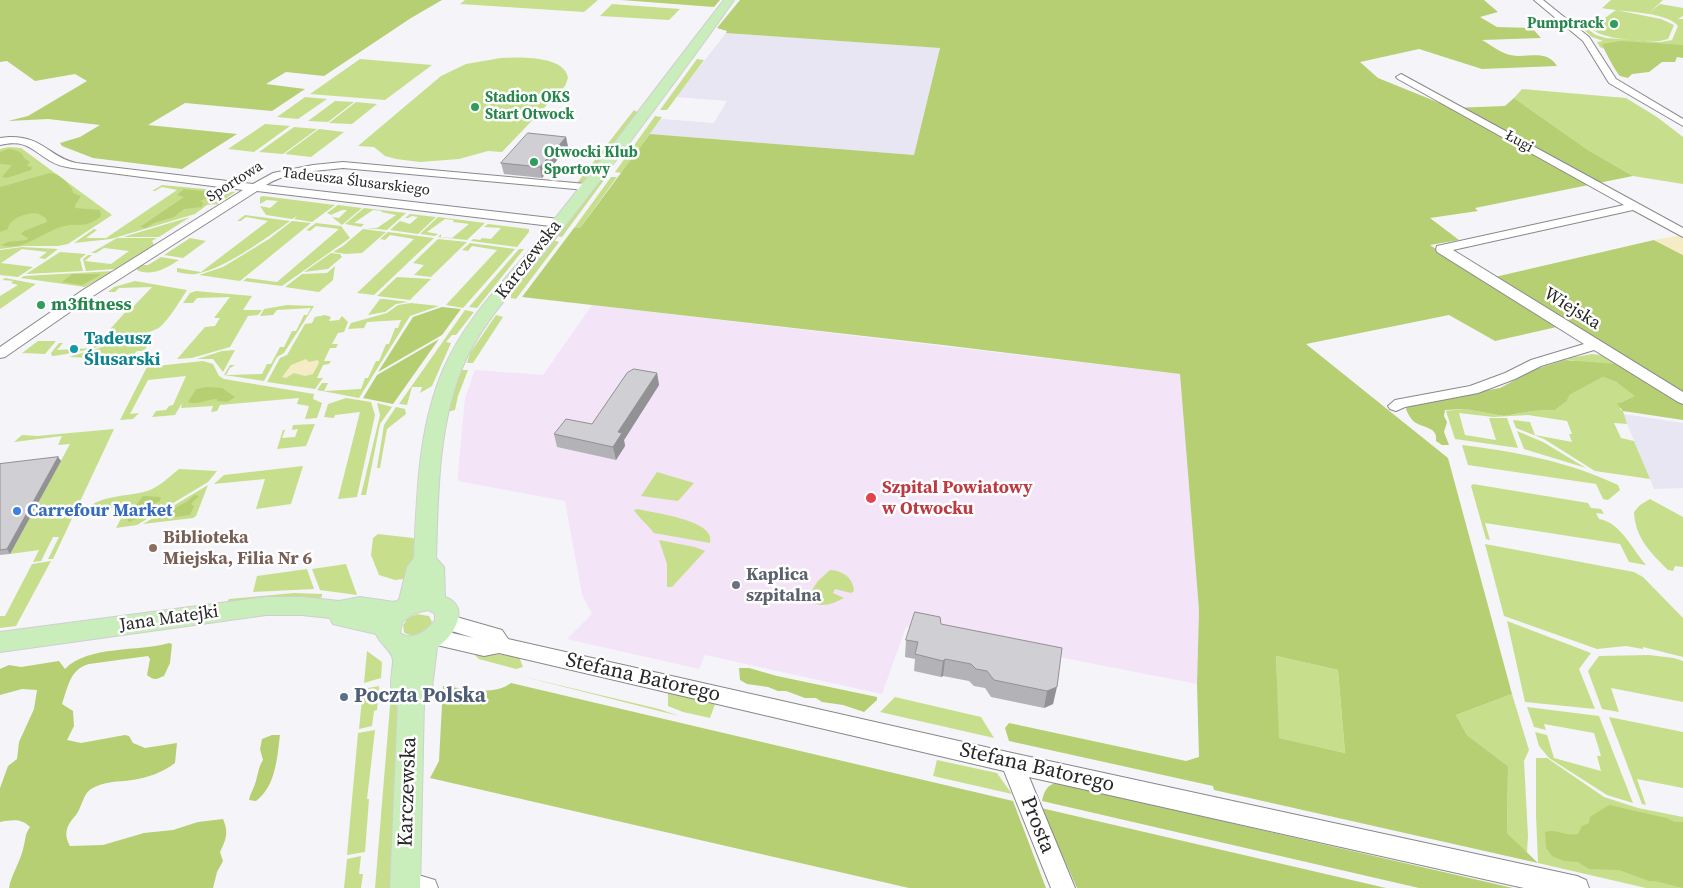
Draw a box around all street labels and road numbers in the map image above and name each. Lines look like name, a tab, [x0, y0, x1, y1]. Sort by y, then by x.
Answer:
street label: Ługi	[1502, 127, 1536, 157]
street label: Sportowa	[203, 158, 267, 206]
street label: Tadeusza Ślusarskiego	[281, 164, 431, 200]
street label: Karczewska	[491, 216, 567, 304]
street label: Wiejska	[1540, 283, 1604, 335]
street label: Jana Matejki	[118, 601, 220, 637]
street label: Stefana Batorego	[563, 648, 723, 708]
street label: Karczewska	[393, 736, 423, 848]
street label: Stefana Batorego	[957, 738, 1117, 798]
street label: Prosta	[1014, 793, 1060, 857]

